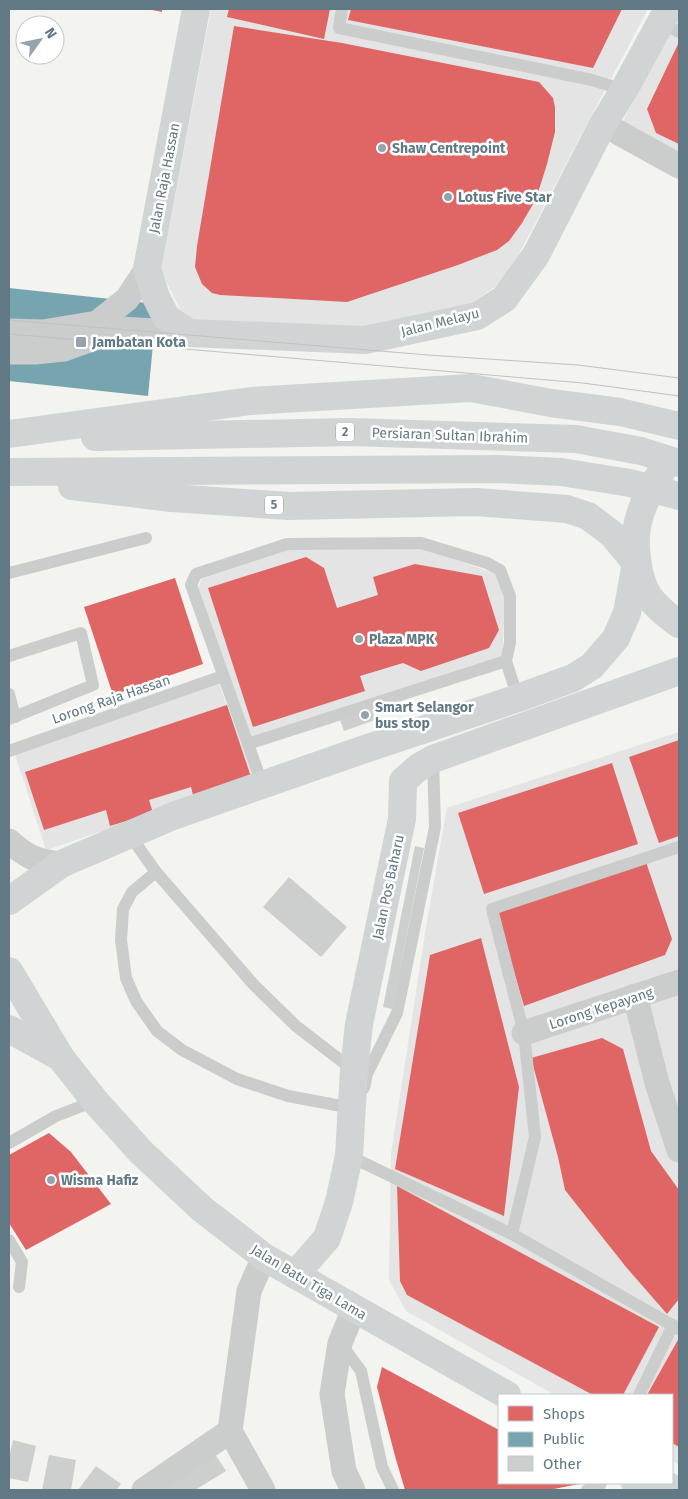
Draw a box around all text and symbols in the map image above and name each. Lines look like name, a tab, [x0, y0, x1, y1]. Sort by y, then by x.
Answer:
north arrow	[15, 15, 65, 65]
text: N	[41, 25, 60, 42]
street label: Jalan Raja Hassan	[145, 122, 184, 235]
place label: Shaw Centrepoint	[392, 140, 506, 157]
marker: Shaw Centrepoint	[376, 142, 388, 154]
place label: Lotus Five Star	[458, 189, 552, 206]
marker: Lotus Five Star	[442, 191, 454, 203]
street label: Jalan Melayu	[399, 305, 481, 340]
place label: Jambatan Kota	[91, 334, 186, 351]
marker: Jambatan Kota	[74, 335, 88, 349]
road number: 2	[336, 422, 354, 442]
street label: Persiaran Sultan Ibrahim	[371, 424, 529, 447]
road number: 5	[265, 496, 283, 514]
place label: Plaza MPK	[369, 631, 436, 648]
marker: Plaza MPK	[353, 633, 365, 645]
street label: Lorong Raja Hassan	[50, 671, 172, 728]
place label: Smart Selangor bus stop	[375, 699, 474, 732]
marker: Smart Selangor bus stop	[359, 709, 371, 721]
street label: Jalan Pos Baharu	[369, 833, 408, 941]
street label: Lorong Kepayang	[547, 983, 656, 1033]
place label: Wisma Hafiz	[61, 1172, 139, 1189]
marker: Wisma Hafiz	[45, 1174, 57, 1186]
street label: Jalan Batu Tiga Lama	[248, 1241, 370, 1324]
legend	[498, 1394, 673, 1484]
text: Shops	[543, 1405, 585, 1423]
text: Public	[543, 1430, 585, 1448]
text: Other	[543, 1455, 582, 1473]

